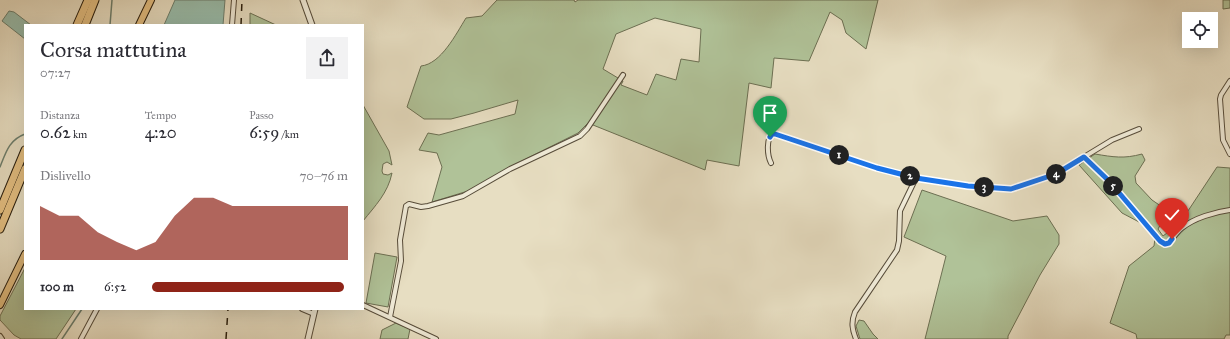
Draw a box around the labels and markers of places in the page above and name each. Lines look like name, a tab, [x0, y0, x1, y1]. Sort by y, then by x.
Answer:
pin	[753, 96, 787, 137]
pin: 1	[829, 145, 849, 165]
pin: 4	[1046, 164, 1066, 184]
pin: 2	[900, 166, 920, 186]
pin: 5	[1103, 176, 1123, 196]
pin: 3	[974, 177, 994, 197]
pin	[1155, 198, 1189, 239]

